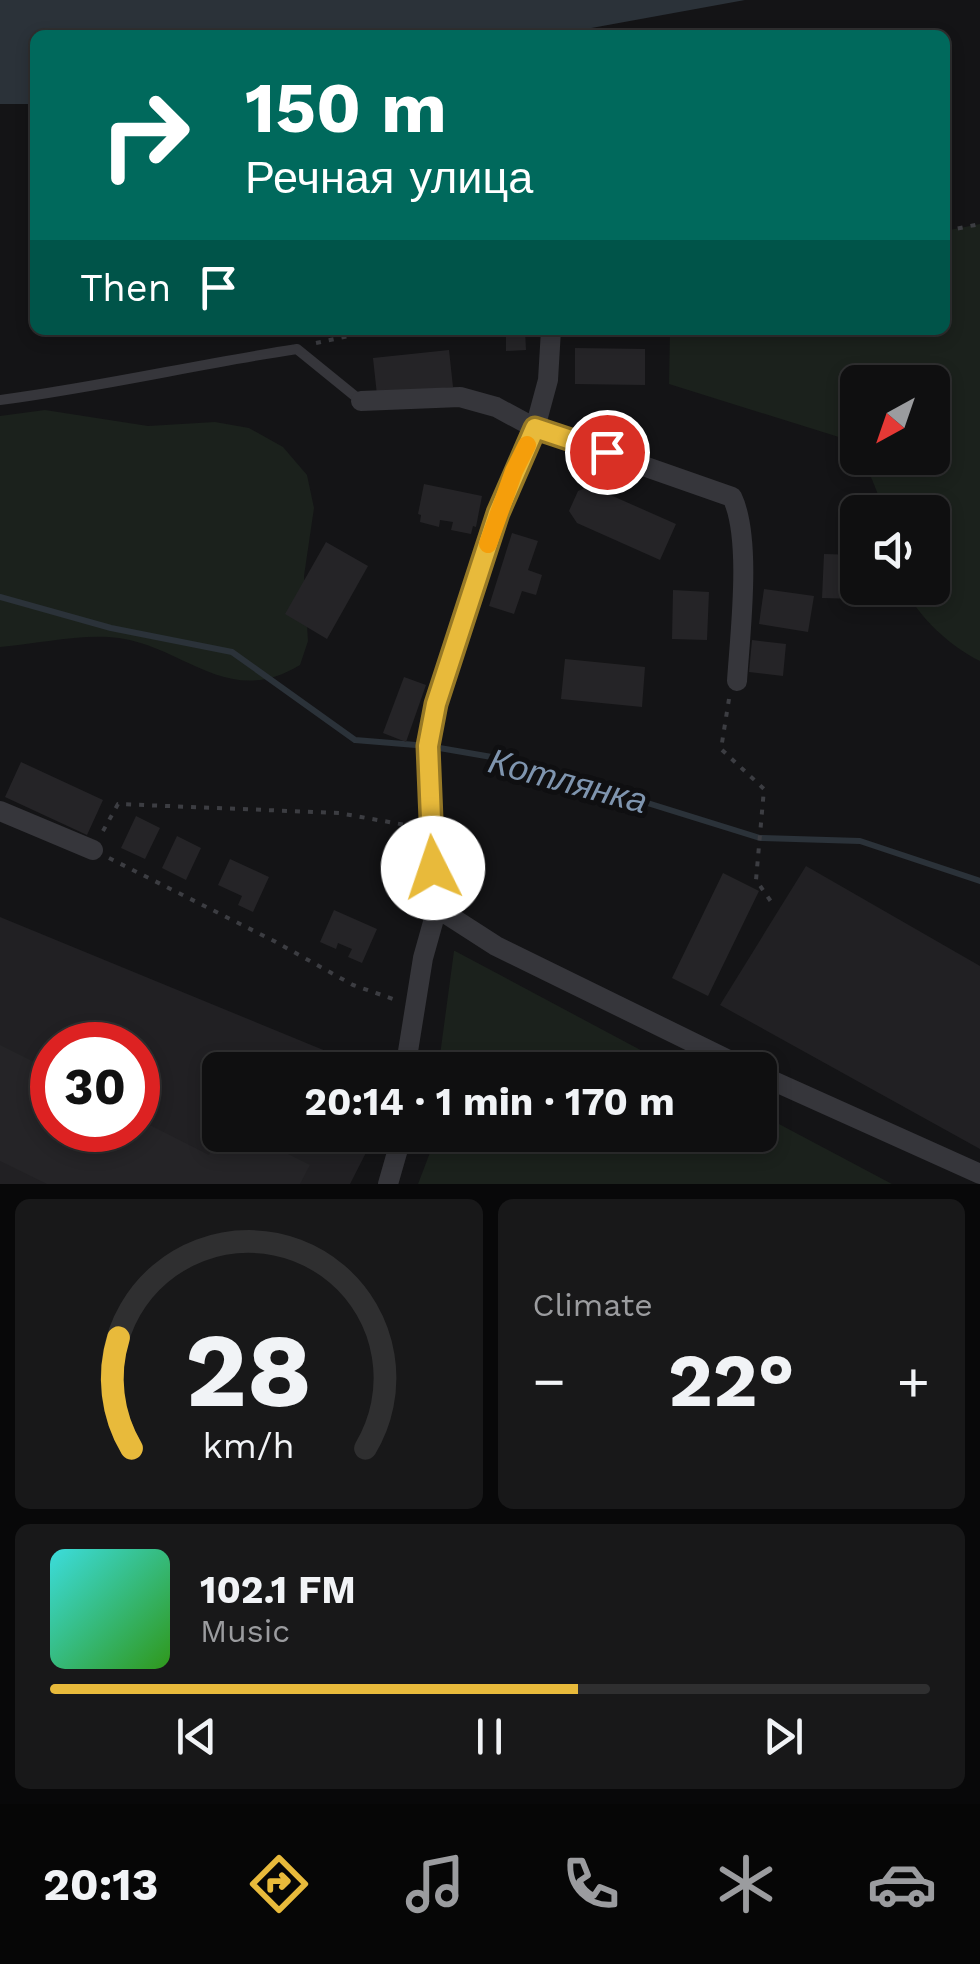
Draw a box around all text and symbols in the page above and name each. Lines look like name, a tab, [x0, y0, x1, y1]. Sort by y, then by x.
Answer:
text: 150 m	[245, 67, 447, 149]
icon: right	[80, 70, 210, 200]
text: Речная улица	[245, 151, 533, 204]
icon: arrive	[191, 260, 246, 315]
text: Then	[80, 266, 171, 310]
north arrow	[840, 365, 950, 475]
map controls	[840, 365, 950, 605]
pin	[565, 410, 650, 495]
icon: arrive	[580, 425, 635, 480]
button: sound	[840, 495, 950, 605]
water label: Котлянка	[484, 740, 652, 822]
position arrow	[381, 816, 485, 920]
speed limit sign: 30	[30, 1022, 160, 1152]
text: 20:14 · 1 min · 170 m	[304, 1080, 675, 1124]
text: Climate	[533, 1286, 653, 1324]
text: 28	[185, 1309, 312, 1431]
text: 22°	[668, 1336, 795, 1424]
text: −	[533, 1349, 566, 1413]
text: +	[897, 1349, 930, 1413]
text: km/h	[203, 1425, 295, 1467]
text: 102.1 FM	[200, 1568, 356, 1612]
text: Music	[200, 1612, 290, 1650]
icon: previous	[169, 1709, 224, 1764]
icon: pause	[462, 1709, 517, 1764]
icon: next	[756, 1709, 811, 1764]
icon: directions	[244, 1849, 314, 1919]
icon: music	[400, 1849, 470, 1919]
icon: phone	[556, 1849, 626, 1919]
icon: climate	[711, 1849, 781, 1919]
icon: car	[867, 1849, 937, 1919]
text: 20:13	[43, 1858, 158, 1911]

